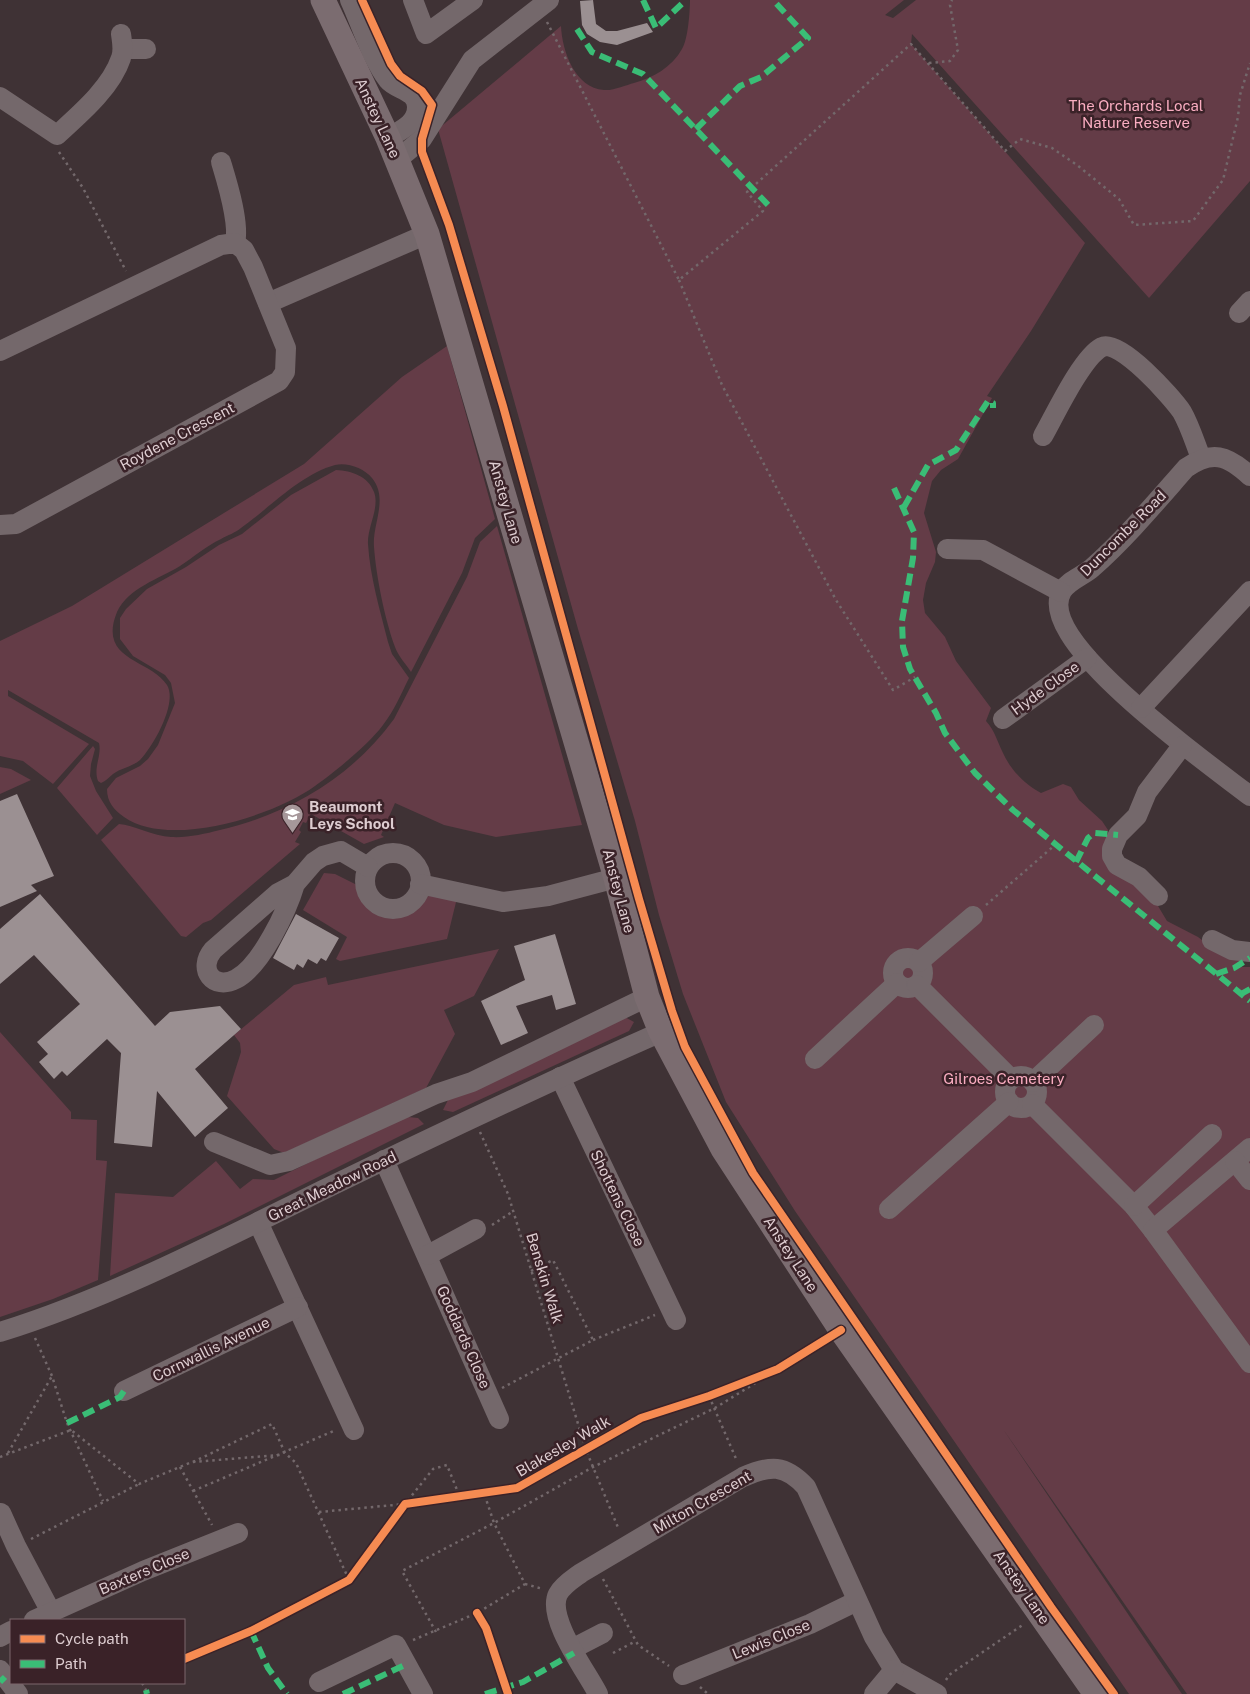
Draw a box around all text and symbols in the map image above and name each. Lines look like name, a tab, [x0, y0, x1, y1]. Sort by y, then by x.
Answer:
street label: Anstey Lane	[352, 75, 404, 161]
park label: The Orchards Local Nature Reserve	[1069, 97, 1203, 131]
street label: Roydene Crescent	[117, 399, 237, 473]
street label: Anstey Lane	[486, 458, 526, 546]
street label: Duncombe Road	[1077, 487, 1169, 579]
street label: Hyde Close	[1008, 658, 1082, 718]
place label: Beaumont Leys School	[309, 798, 395, 832]
school or university icon: Beaumont Leys School	[281, 803, 305, 834]
street label: Anstey Lane	[600, 847, 638, 935]
park label: Gilroes Cemetery	[943, 1070, 1065, 1087]
street label: Shottens Close	[587, 1147, 649, 1249]
street label: Great Meadow Road	[265, 1148, 399, 1224]
street label: Anstey Lane	[760, 1213, 822, 1295]
street label: Benskin Walk	[523, 1231, 567, 1325]
street label: Goddards Close	[434, 1283, 494, 1391]
street label: Cornwallis Avenue	[150, 1313, 272, 1385]
street label: Blakesley Walk	[513, 1412, 613, 1480]
street label: Milton Crescent	[650, 1467, 754, 1537]
street label: Baxters Close	[96, 1544, 192, 1598]
street label: Anstey Lane	[990, 1547, 1054, 1627]
street label: Lewis Close	[730, 1616, 812, 1662]
legend	[10, 1619, 185, 1684]
text: Cycle path	[55, 1630, 129, 1647]
text: Path	[55, 1655, 87, 1672]

